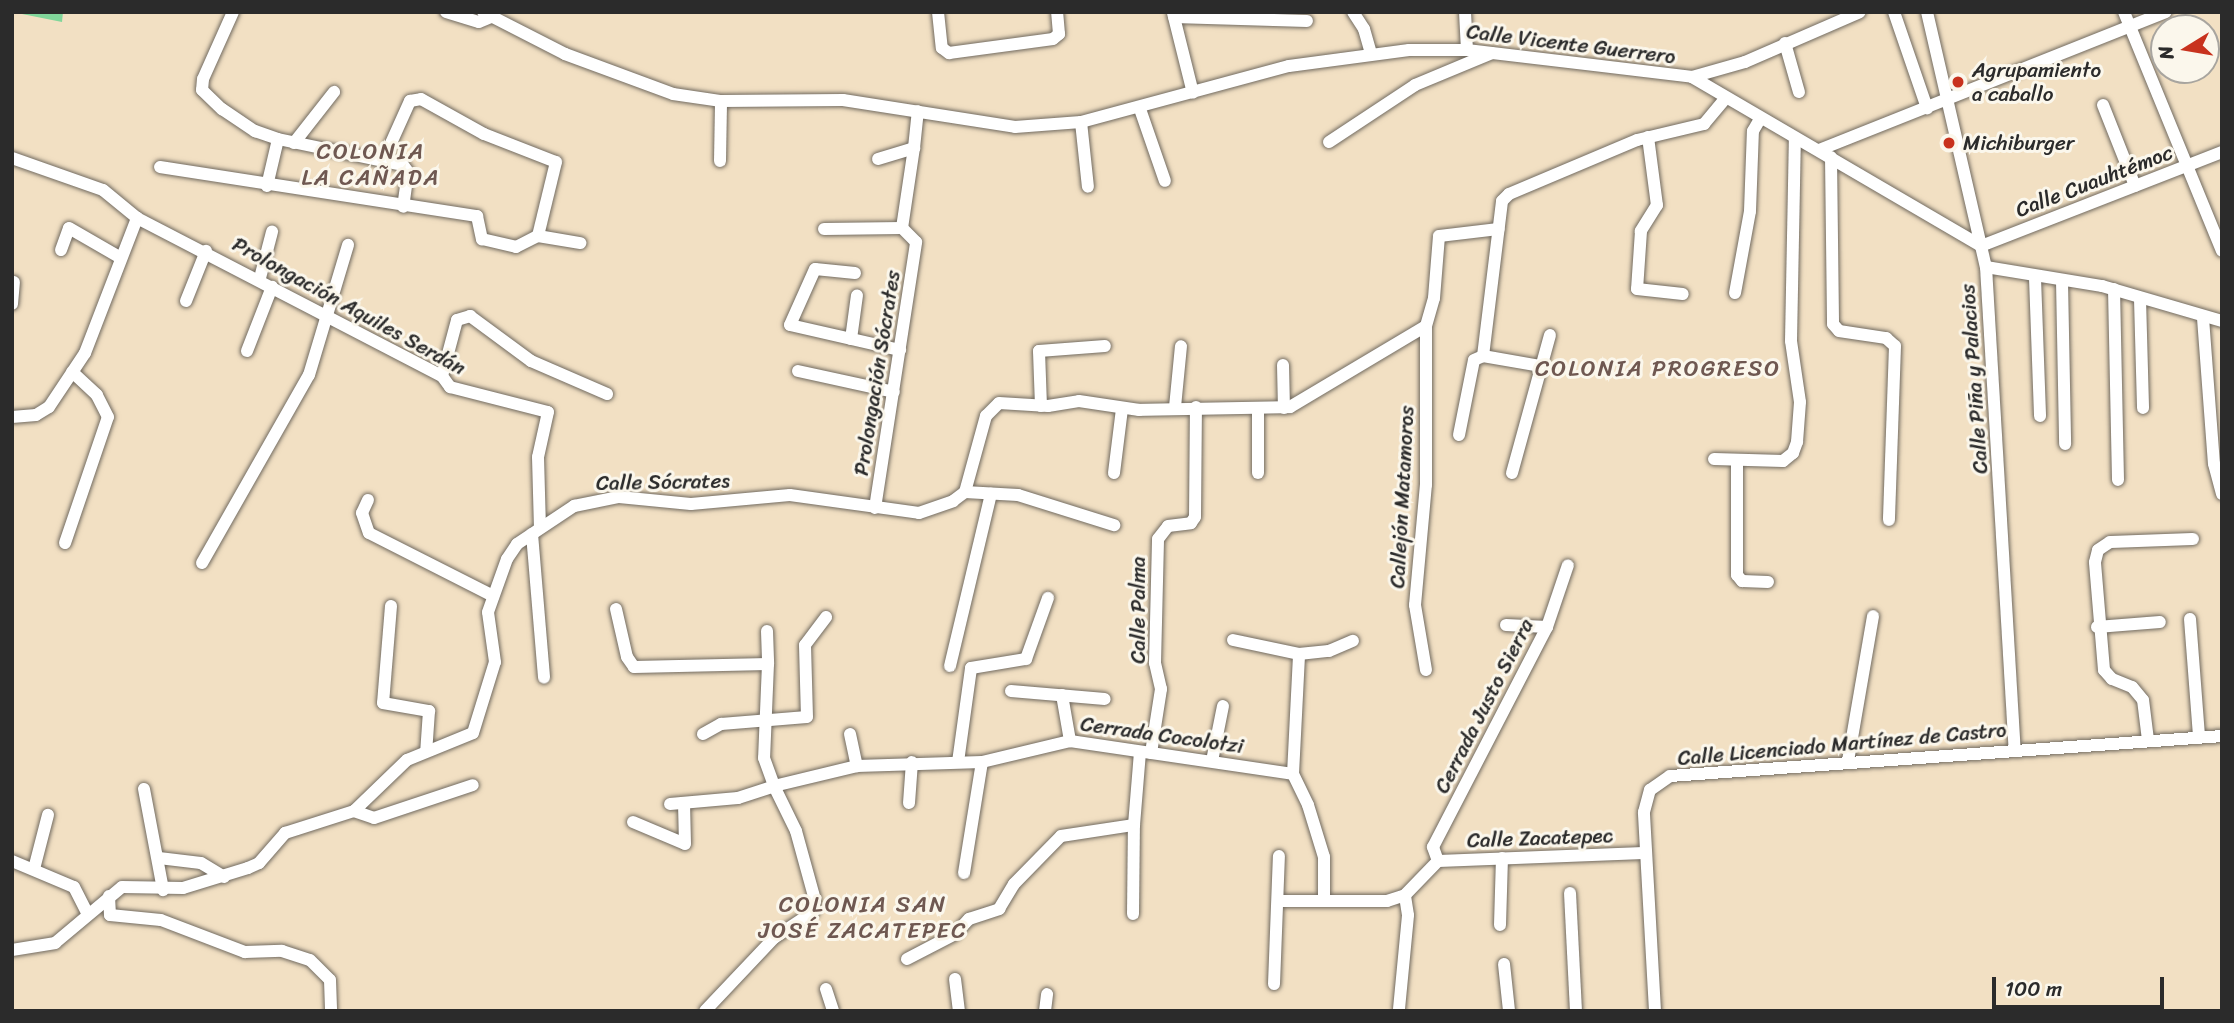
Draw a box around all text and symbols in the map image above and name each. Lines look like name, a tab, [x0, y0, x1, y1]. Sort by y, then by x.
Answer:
north arrow	[2150, 14, 2220, 84]
street label: Calle Vicente Guerrero	[1466, 19, 1676, 69]
text: N	[2148, 43, 2183, 62]
place label: Agrupamiento a caballo	[1972, 57, 2101, 107]
marker: Agrupamiento a caballo	[1950, 74, 1966, 90]
place label: Michiburger	[1963, 130, 2074, 156]
marker: Michiburger	[1941, 135, 1957, 151]
district label: COLONIA LA CAÑADA	[303, 138, 439, 192]
street label: Calle Cuauhtémoc	[2012, 139, 2176, 223]
street label: Prolongación Aquiles Serdán	[228, 232, 470, 380]
street label: Prolongación Sócrates	[848, 269, 906, 477]
street label: Calle Piña y Palacios	[1955, 284, 1993, 474]
district label: COLONIA PROGRESO	[1538, 355, 1778, 383]
street label: Callejón Matamoros	[1385, 405, 1419, 589]
street label: Calle Sócrates	[596, 468, 730, 496]
street label: Calle Palma	[1125, 556, 1151, 664]
street label: Cerrada Justo Sierra	[1429, 615, 1539, 797]
street label: Cerrada Cocolotzi	[1079, 711, 1245, 759]
street label: Calle Licenciado Martínez de Castro	[1676, 717, 2008, 771]
street label: Calle Zacatepec	[1466, 823, 1614, 853]
district label: COLONIA SAN JOSÉ ZACATEPEC	[761, 891, 965, 945]
scale bar	[1996, 964, 2168, 1008]
text: 100 m	[2005, 970, 2062, 1008]

